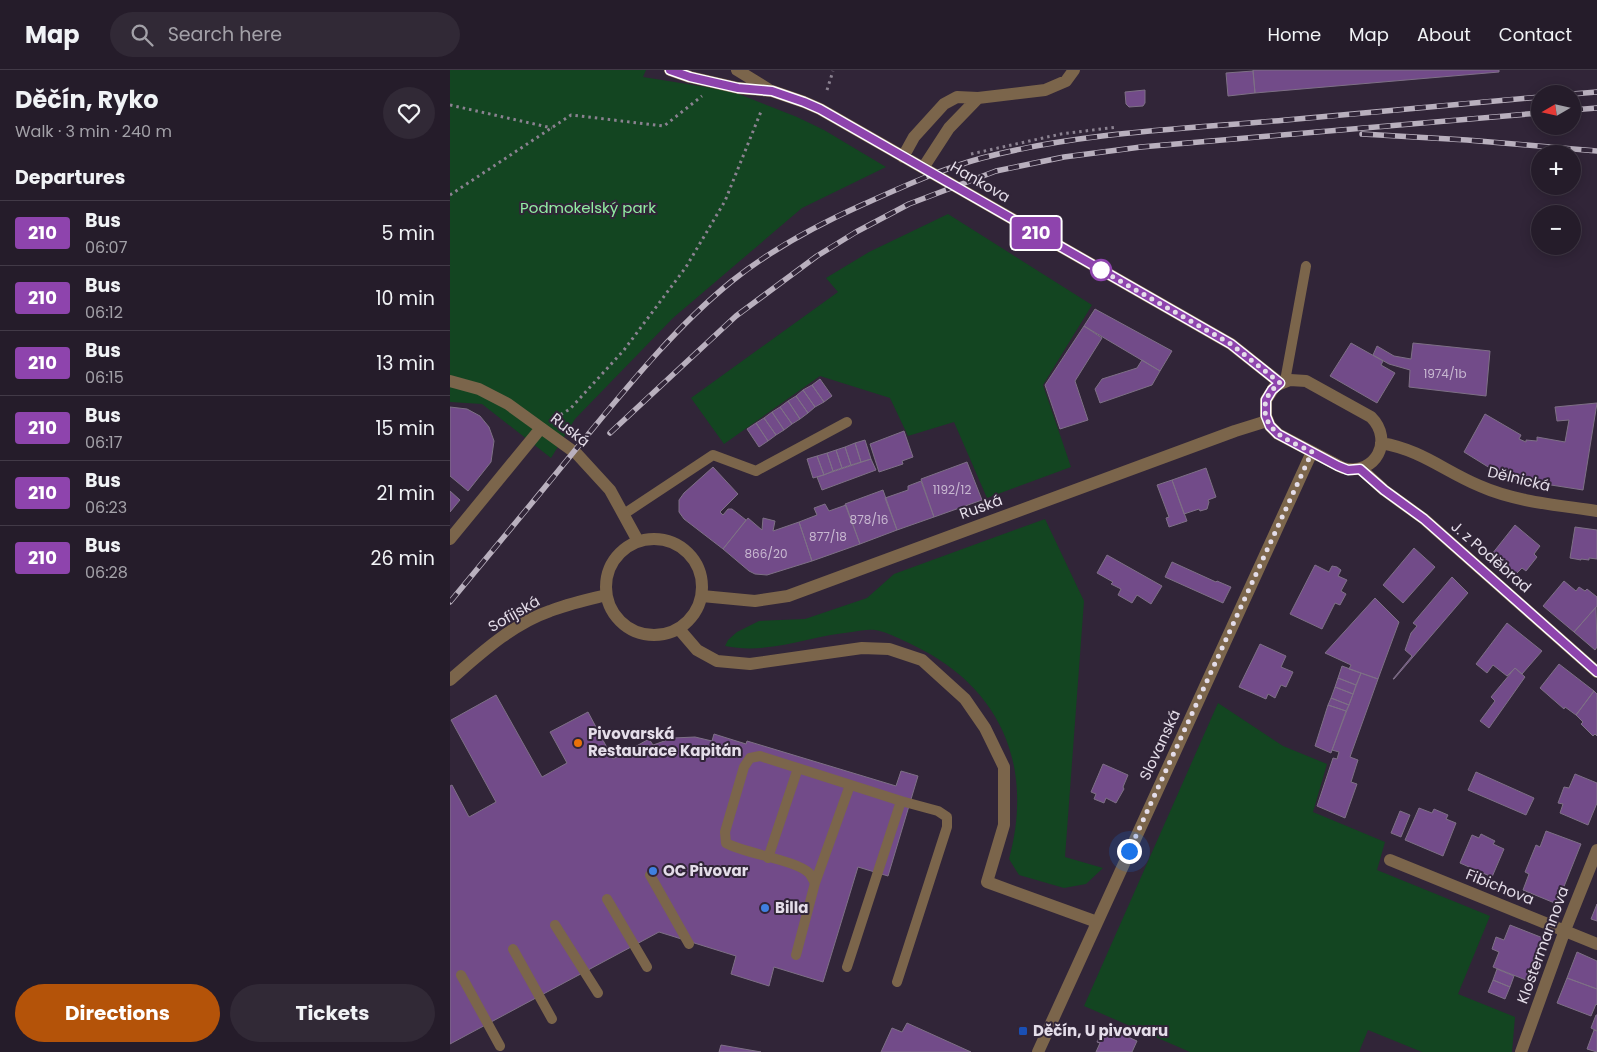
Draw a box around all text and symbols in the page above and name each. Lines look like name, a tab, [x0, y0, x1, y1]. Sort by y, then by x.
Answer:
search box	[110, 12, 460, 57]
text: Map	[25, 18, 80, 51]
icon: search	[128, 21, 156, 49]
text: Search here	[168, 21, 282, 48]
text: Home	[1267, 22, 1321, 47]
text: Map	[1349, 22, 1389, 47]
text: About	[1417, 22, 1471, 47]
text: Contact	[1499, 22, 1572, 47]
text: Děčín, Ryko	[15, 83, 159, 116]
north arrow	[1531, 85, 1581, 135]
map controls	[1531, 85, 1581, 255]
button: heart	[383, 87, 435, 139]
text: Walk · 3 min · 240 m	[15, 120, 172, 143]
button: +	[1531, 145, 1581, 195]
street label: Hankova	[946, 156, 1014, 207]
text: Departures	[15, 164, 125, 191]
park label: Podmokelský park	[520, 197, 656, 218]
button: −	[1531, 205, 1581, 255]
text: Bus	[85, 207, 121, 234]
line badge: 210	[1007, 217, 1065, 249]
text: 210	[28, 220, 57, 245]
text: 5 min	[382, 220, 435, 247]
text: 210	[1022, 220, 1050, 245]
text: 06:07	[85, 236, 127, 259]
unlabelled marker	[1090, 259, 1112, 281]
text: Bus	[85, 272, 121, 299]
text: 210	[28, 285, 57, 310]
text: 10 min	[376, 285, 435, 312]
text: 06:12	[85, 301, 123, 324]
text: Bus	[85, 337, 121, 364]
text: 210	[28, 350, 57, 375]
text: 13 min	[376, 350, 435, 377]
house number: 1974/1b	[1423, 365, 1467, 382]
text: 06:15	[85, 366, 124, 389]
text: Bus	[85, 402, 121, 429]
street label: Ruská	[546, 408, 594, 452]
text: 210	[28, 415, 57, 440]
text: 15 min	[376, 415, 435, 442]
text: 06:17	[85, 431, 122, 454]
street label: Dělnická	[1486, 461, 1553, 496]
text: Bus	[85, 467, 121, 494]
text: 210	[28, 480, 57, 505]
text: 21 min	[377, 480, 435, 507]
house number: 1192/12	[933, 481, 971, 498]
street label: Ruská	[956, 489, 1005, 524]
text: 06:23	[85, 496, 127, 519]
house number: 878/16	[850, 511, 888, 528]
street label: J. z Poděbrad	[1447, 516, 1536, 597]
house number: 877/18	[809, 528, 847, 545]
text: Bus	[85, 532, 121, 559]
text: 210	[28, 545, 57, 570]
text: 26 min	[371, 545, 435, 572]
house number: 866/20	[745, 545, 787, 562]
text: 06:28	[85, 561, 128, 584]
street label: Sofijská	[484, 590, 543, 637]
street label: Slovanská	[1134, 706, 1185, 784]
place label: Pivovarská Restaurace Kapitán	[588, 723, 742, 761]
marker: Pivovarská Restaurace Kapitán	[572, 737, 584, 749]
your location	[1117, 839, 1142, 864]
place label: OC Pivovar	[663, 860, 749, 881]
street label: Fibichova	[1463, 863, 1537, 910]
marker: OC Pivovar	[647, 865, 659, 877]
street label: Klostermannova	[1512, 883, 1574, 1006]
place label: Billa	[775, 897, 808, 918]
marker: Billa	[759, 902, 771, 914]
button: Directions	[15, 984, 220, 1042]
button: Tickets	[230, 984, 435, 1042]
place label: Děčín, U pivovaru	[1033, 1020, 1168, 1041]
marker: Děčín, U pivovaru	[1017, 1025, 1029, 1037]

